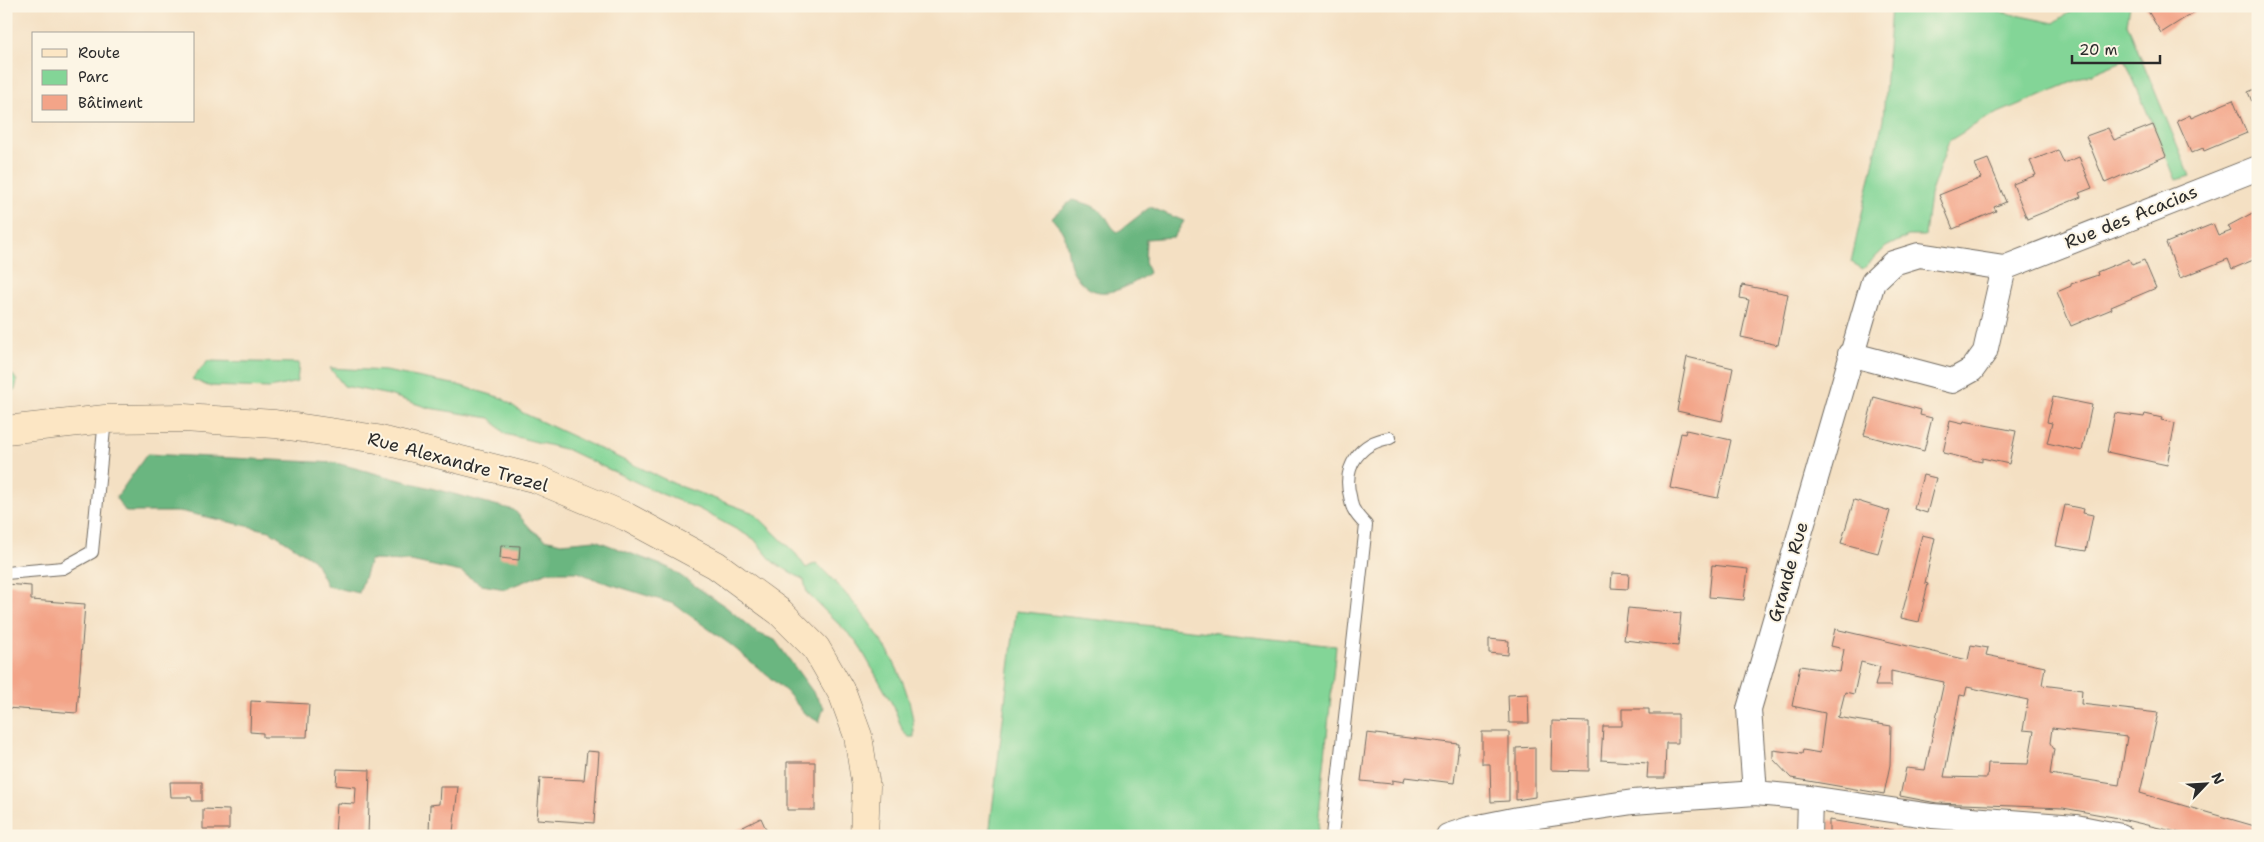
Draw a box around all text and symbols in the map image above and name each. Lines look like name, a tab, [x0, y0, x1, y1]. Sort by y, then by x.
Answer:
legend	[32, 32, 195, 122]
scale bar	[2072, 32, 2159, 64]
text: 20 m	[2079, 40, 2118, 60]
text: Route	[78, 43, 120, 63]
text: Parc	[78, 67, 109, 87]
text: Bâtiment	[78, 93, 143, 113]
street label: Rue des Acacias	[2061, 179, 2201, 255]
street label: Rue Alexandre Trezel	[365, 426, 552, 498]
street label: Grande Rue	[1762, 519, 1814, 625]
north arrow	[2182, 760, 2232, 810]
text: N	[2207, 770, 2228, 787]

